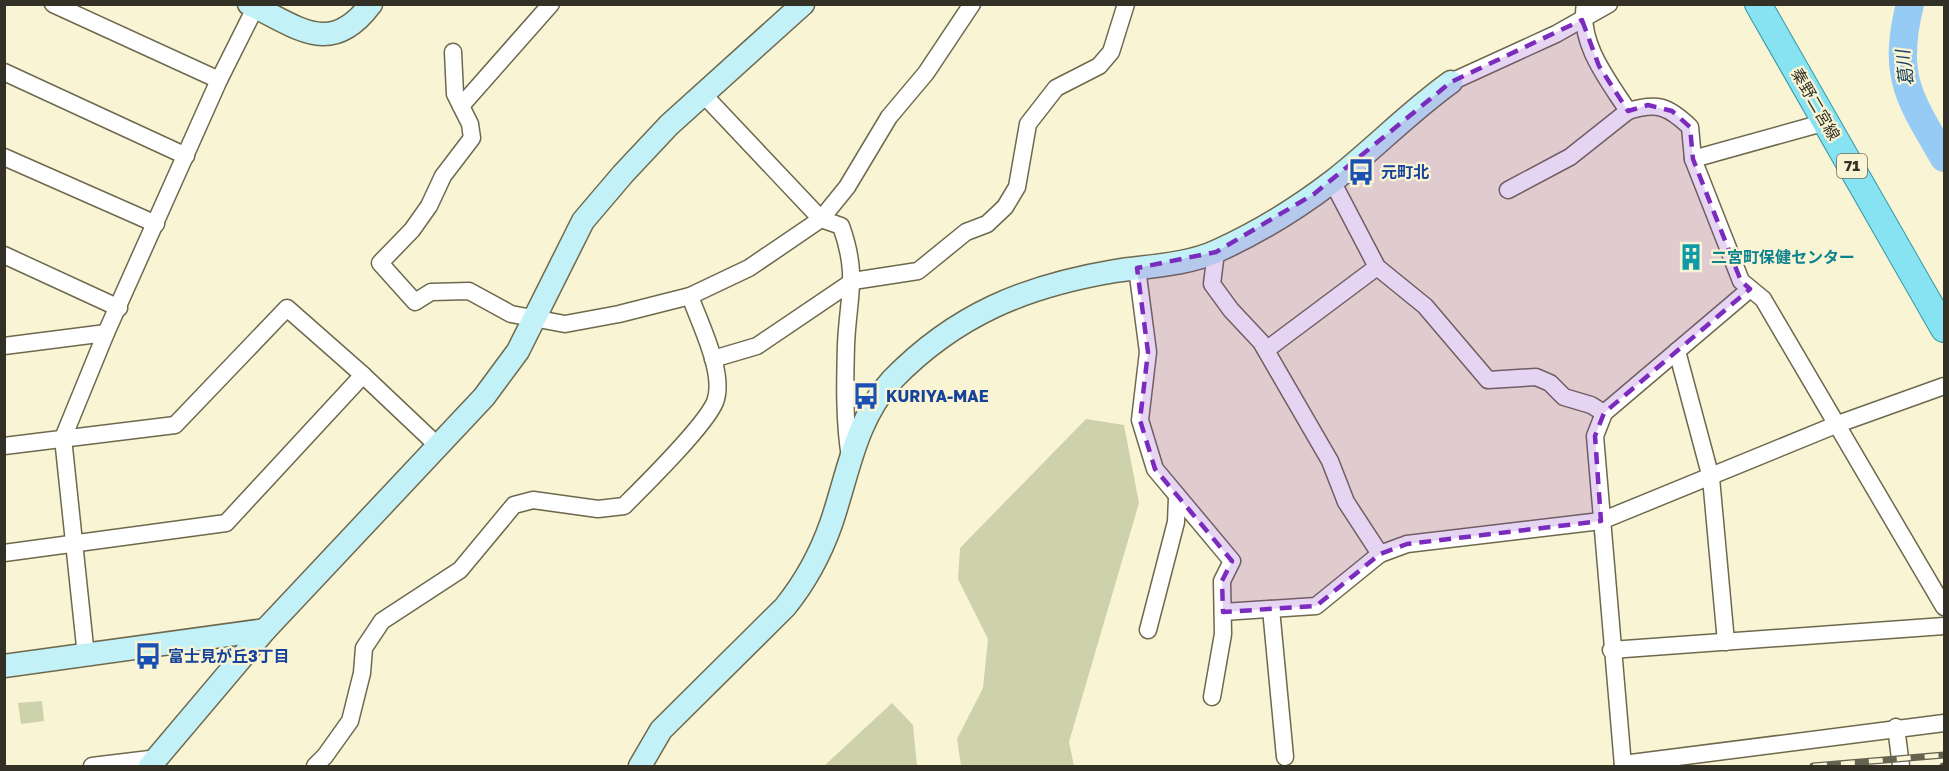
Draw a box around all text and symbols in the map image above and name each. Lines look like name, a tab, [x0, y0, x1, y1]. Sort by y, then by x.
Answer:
water label: 葛川	[1891, 47, 1917, 87]
street label: 秦野二宮線	[1787, 64, 1845, 144]
road number: 71	[1837, 154, 1867, 178]
bus stop icon: 元町北	[1346, 157, 1376, 187]
place label: 元町北	[1381, 162, 1429, 182]
building icon: 二宮町保健センター	[1676, 242, 1706, 272]
place label: 二宮町保健センター	[1711, 247, 1855, 267]
bus stop icon: KURIYA-MAE	[851, 381, 881, 411]
place label: KURIYA-MAE	[886, 386, 989, 406]
bus stop icon: 富士見が丘3丁目	[133, 641, 163, 671]
place label: 富士見が丘3丁目	[168, 646, 290, 666]

